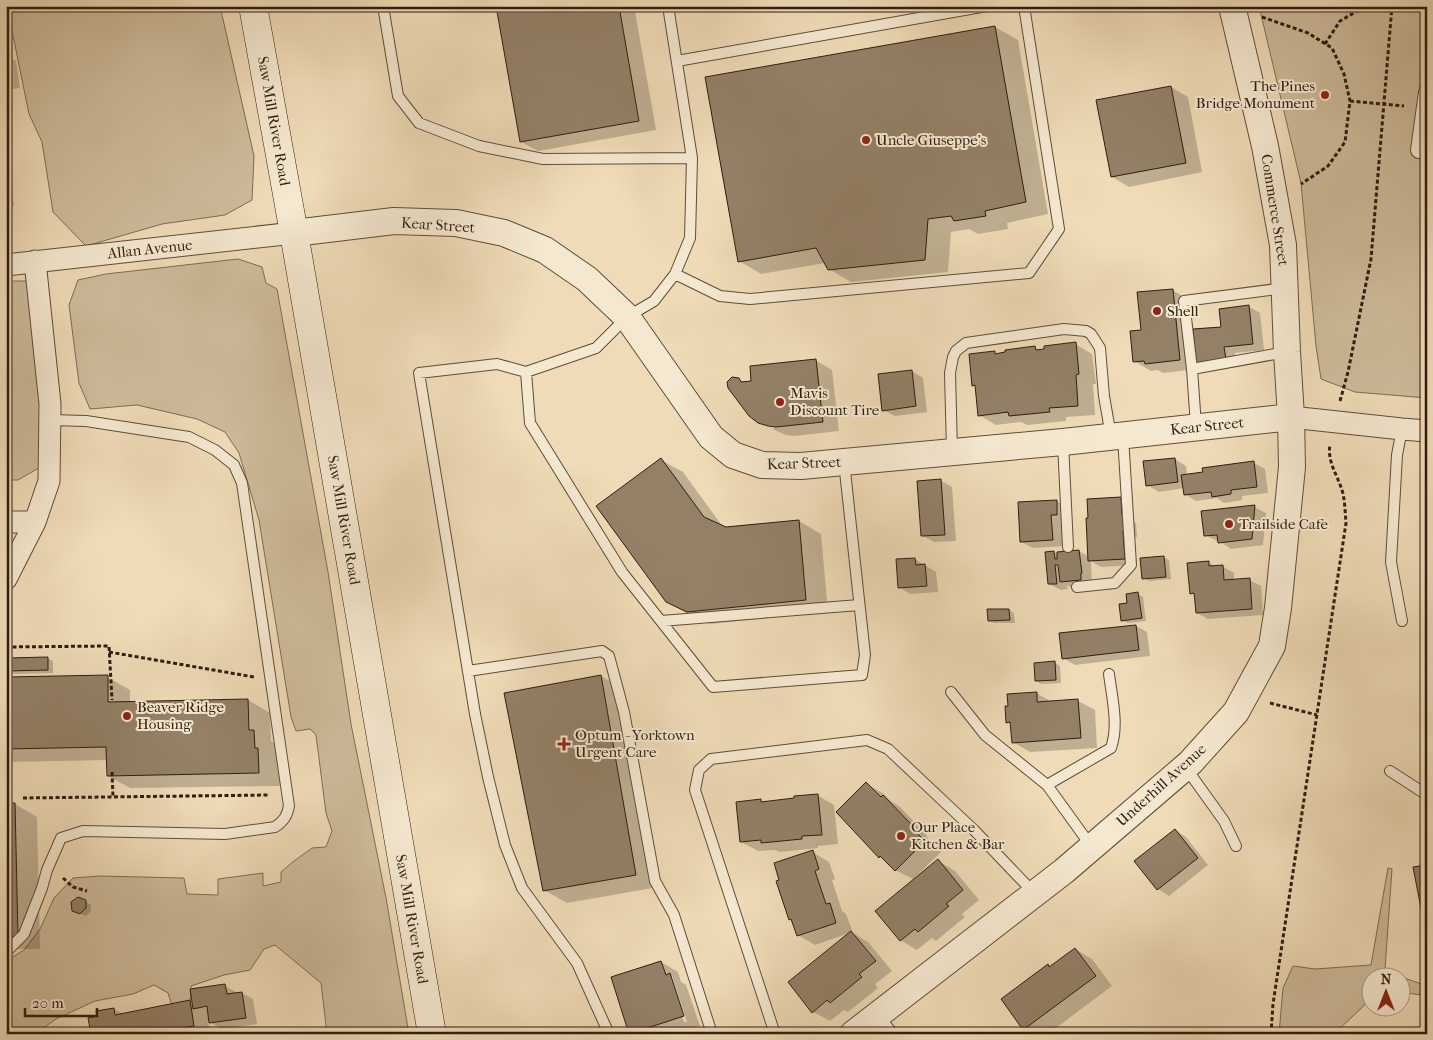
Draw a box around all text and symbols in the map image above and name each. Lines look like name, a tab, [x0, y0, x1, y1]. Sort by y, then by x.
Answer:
street label: Saw Mill River Road	[254, 55, 294, 188]
place label: The Pines Bridge Monument	[1196, 77, 1316, 112]
marker: The Pines Bridge Monument	[1319, 89, 1331, 101]
place label: Uncle Giuseppe's	[876, 131, 987, 149]
marker: Uncle Giuseppe's	[860, 134, 872, 146]
street label: Commerce Street	[1257, 153, 1293, 268]
street label: Kear Street	[400, 213, 476, 237]
street label: Allan Avenue	[106, 236, 194, 263]
place label: Shell	[1167, 302, 1199, 320]
marker: Shell	[1151, 305, 1163, 317]
place label: Mavis Discount Tire	[790, 384, 880, 419]
marker: Mavis Discount Tire	[774, 396, 786, 408]
street label: Kear Street	[1169, 413, 1245, 439]
street label: Kear Street	[767, 453, 842, 473]
street label: Saw Mill River Road	[324, 454, 364, 587]
place label: Trailside Cafe	[1239, 515, 1328, 533]
marker: Trailside Cafe	[1223, 518, 1235, 530]
place label: Beaver Ridge Housing	[137, 698, 224, 733]
marker: Beaver Ridge Housing	[121, 710, 133, 722]
place label: Optum - Yorktown Urgent Care	[575, 726, 695, 761]
marker: Optum - Yorktown Urgent Care	[557, 737, 571, 751]
street label: Underhill Avenue	[1112, 739, 1210, 830]
place label: Our Place Kitchen & Bar	[911, 818, 1005, 853]
marker: Our Place Kitchen & Bar	[895, 830, 907, 842]
street label: Saw Mill River Road	[392, 853, 432, 986]
north arrow	[1360, 968, 1410, 1018]
text: N	[1381, 971, 1392, 988]
scale bar	[25, 985, 98, 1017]
text: 20 m	[32, 994, 64, 1012]

